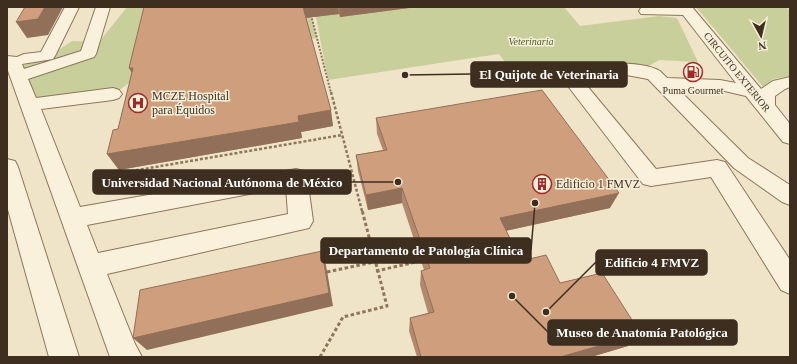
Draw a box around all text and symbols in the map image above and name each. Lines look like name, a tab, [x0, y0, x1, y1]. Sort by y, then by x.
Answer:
north arrow	[741, 16, 781, 56]
street label: CIRCUITO EXTERIOR	[702, 30, 773, 114]
park label: Veterinaria	[509, 36, 554, 47]
text: N	[758, 39, 767, 52]
fuel station icon: Puma Gourmet	[682, 61, 704, 83]
callout: El Quijote de Veterinaria	[471, 62, 627, 87]
text: El Quijote de Veterinaria	[479, 67, 619, 82]
place label: Puma Gourmet	[663, 85, 724, 96]
place label: MCZE Hospital para Équidos	[152, 89, 230, 117]
hospital icon: MCZE Hospital para Équidos	[127, 92, 149, 114]
callout: Universidad Nacional Autónoma de México	[93, 170, 351, 194]
building icon: Edificio 1 FMVZ	[531, 173, 553, 195]
text: Universidad Nacional Autónoma de México	[101, 175, 343, 190]
place label: Edificio 1 FMVZ	[556, 177, 640, 191]
callout: Departamento de Patología Clínica	[321, 238, 531, 263]
text: Departamento de Patología Clínica	[329, 243, 524, 258]
callout: Edificio 4 FMVZ	[596, 250, 707, 275]
text: Edificio 4 FMVZ	[605, 255, 700, 270]
callout: Museo de Anatomía Patológica	[548, 320, 737, 345]
text: Museo de Anatomía Patológica	[556, 325, 728, 340]

